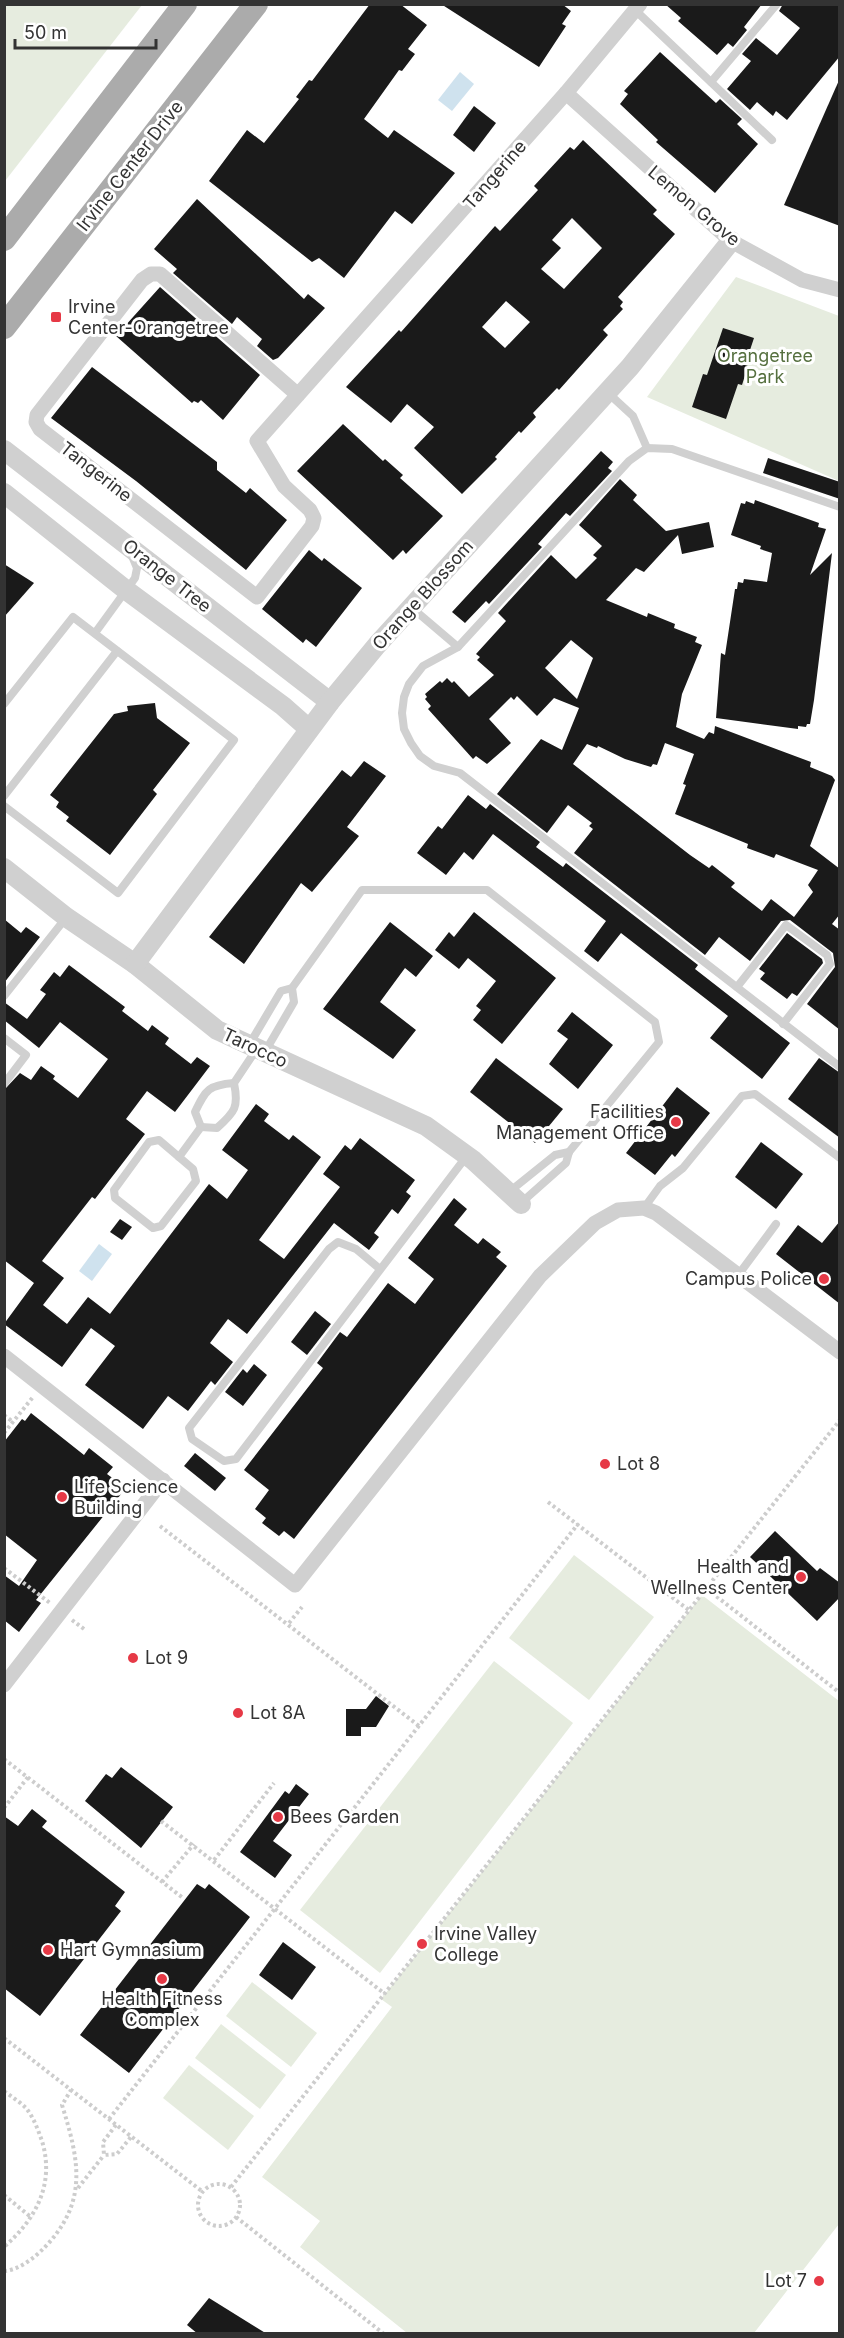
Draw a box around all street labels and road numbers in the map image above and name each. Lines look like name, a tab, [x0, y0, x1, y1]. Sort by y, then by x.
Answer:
street label: Irvine Center Drive	[72, 96, 187, 235]
street label: Tangerine	[459, 136, 530, 214]
street label: Lemon Grove	[644, 161, 745, 250]
street label: Tangerine	[56, 437, 136, 506]
street label: Orange Tree	[119, 535, 216, 616]
street label: Orange Blossom	[368, 535, 477, 654]
street label: Tarocco	[219, 1023, 291, 1072]

